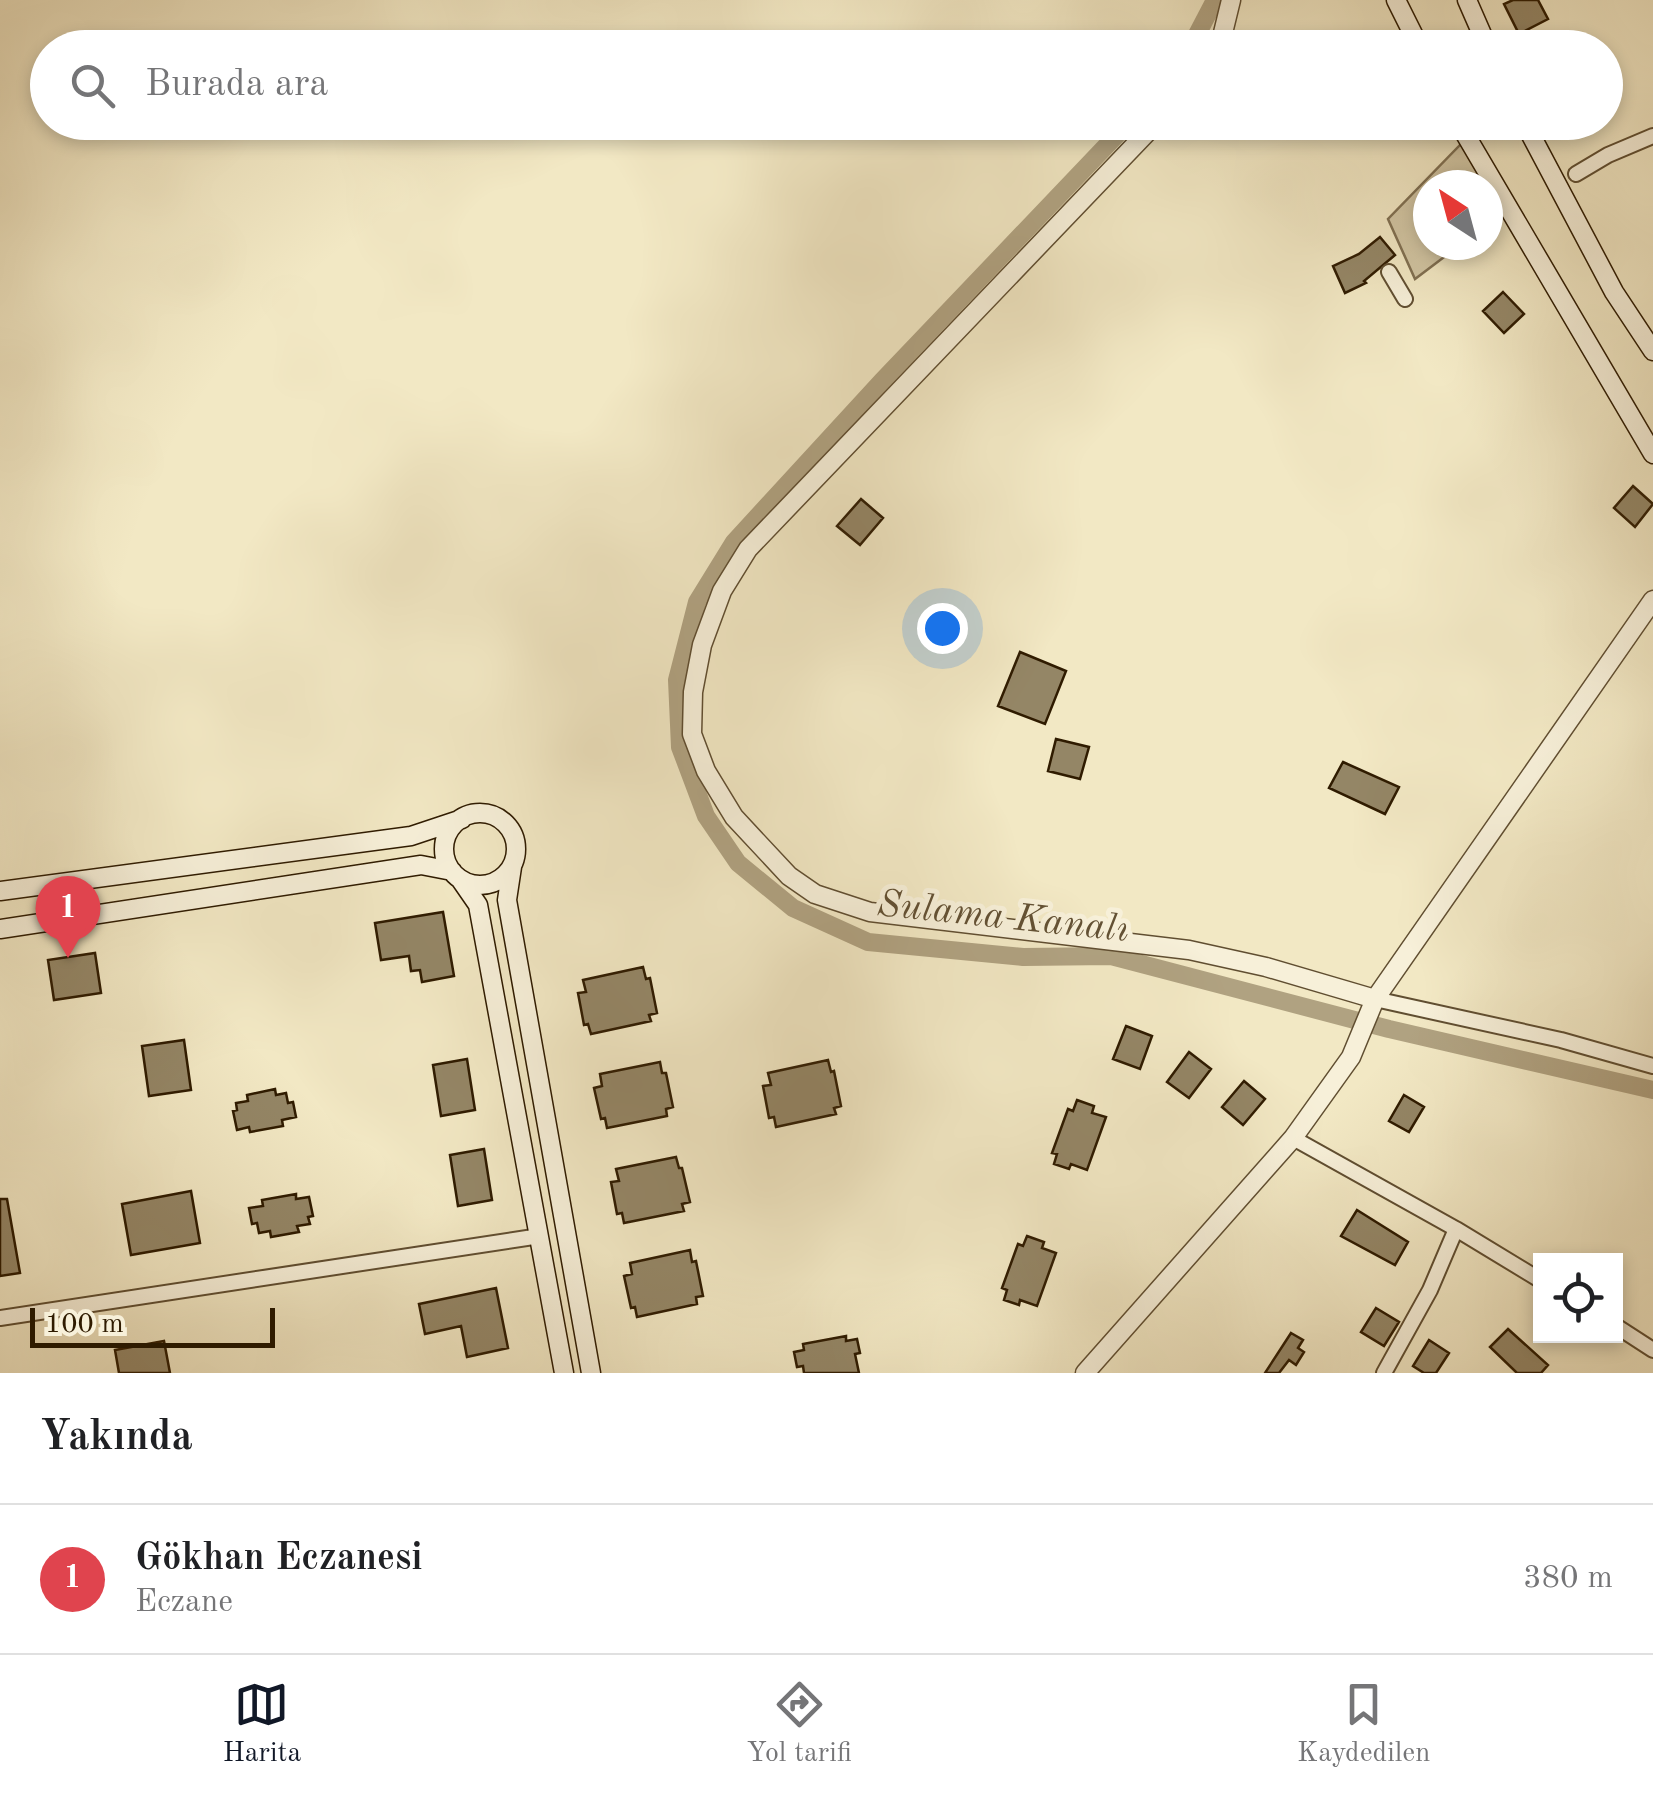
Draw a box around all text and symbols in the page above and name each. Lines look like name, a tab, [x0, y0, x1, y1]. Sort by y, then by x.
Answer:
search box	[30, 30, 1623, 140]
icon: search	[65, 58, 120, 113]
text: Burada ara	[145, 66, 328, 104]
north arrow	[1413, 170, 1503, 260]
your location	[917, 603, 968, 654]
pin: 1	[36, 876, 100, 958]
water label: Sulama Kanalı	[875, 886, 1131, 950]
map controls	[1533, 1253, 1623, 1343]
button: locate	[1533, 1253, 1623, 1343]
scale bar	[30, 1303, 275, 1348]
text: 100 m	[45, 1311, 124, 1339]
text: Yakında	[40, 1417, 193, 1459]
text: Gökhan Eczanesi	[135, 1540, 423, 1578]
text: 1	[63, 1563, 82, 1595]
text: 380 m	[1523, 1563, 1613, 1595]
text: Eczane	[135, 1587, 233, 1619]
tab: Harita	[223, 1677, 301, 1772]
tab: Yol tarifi	[747, 1677, 852, 1772]
tab: Kaydedilen	[1297, 1677, 1430, 1772]

